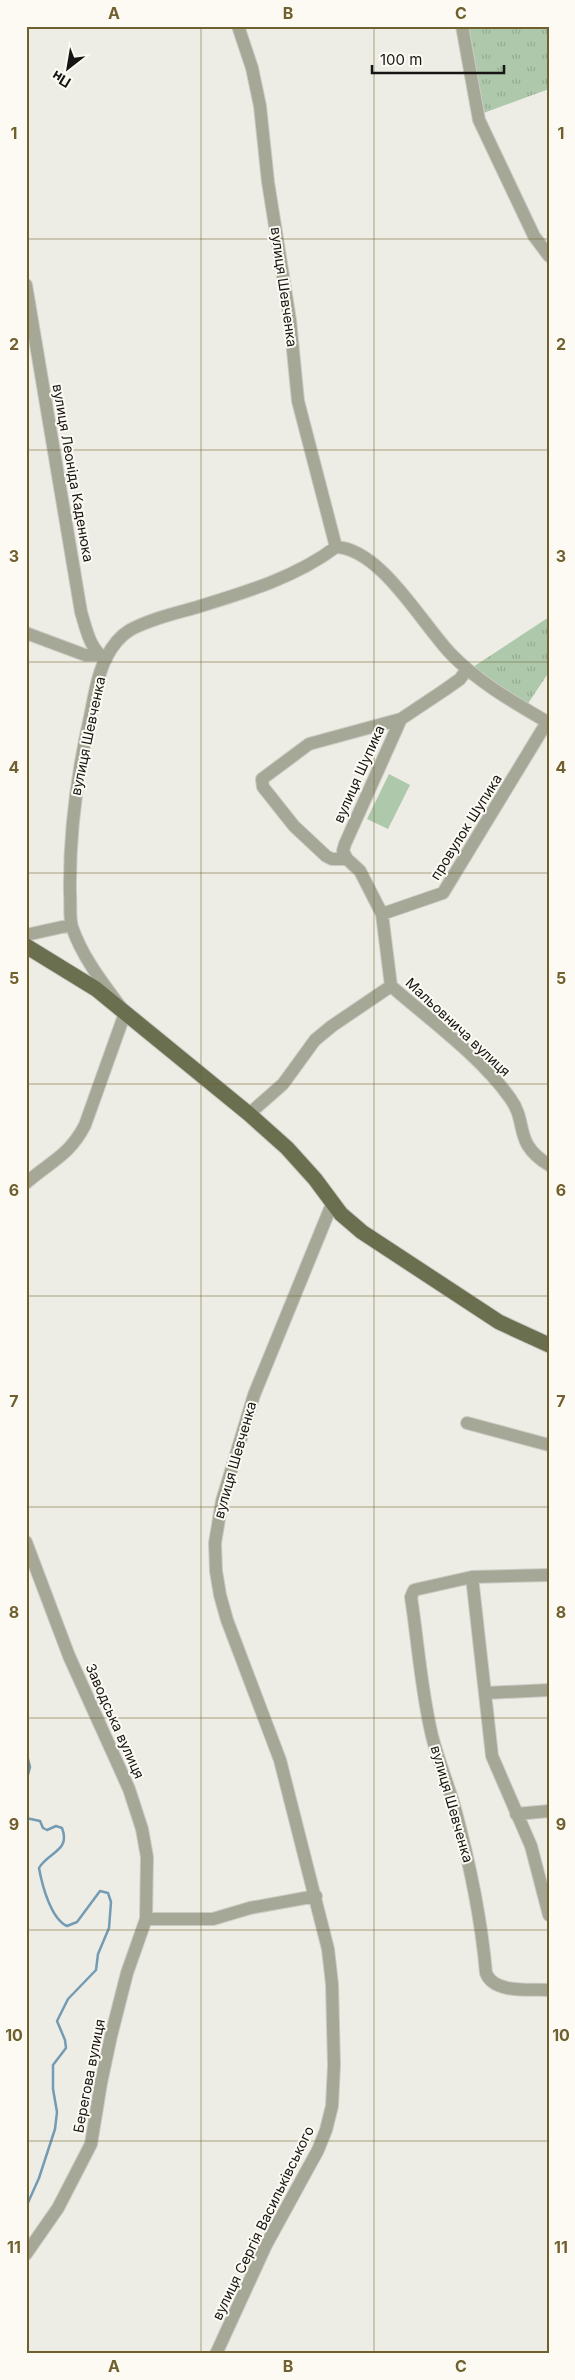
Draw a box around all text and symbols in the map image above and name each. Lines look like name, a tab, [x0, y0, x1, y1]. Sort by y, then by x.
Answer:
text: A	[108, 3, 120, 23]
text: B	[283, 3, 293, 23]
text: C	[455, 3, 467, 23]
north arrow	[42, 42, 92, 92]
scale bar	[372, 42, 505, 74]
text: 100 m	[380, 50, 422, 69]
text: Пн	[48, 67, 74, 92]
text: 1	[11, 123, 17, 143]
text: 1	[558, 123, 564, 143]
street label: вулиця Шевченка	[268, 226, 301, 348]
text: 2	[9, 334, 19, 354]
text: 2	[556, 334, 566, 354]
street label: вулиця Леоніда Каденюка	[49, 383, 98, 563]
text: 3	[9, 546, 19, 566]
text: 3	[556, 546, 566, 566]
street label: вулиця Шевченка	[67, 675, 108, 797]
street label: вулиця Шупика	[329, 722, 388, 825]
text: 4	[9, 757, 20, 777]
text: 4	[556, 757, 567, 777]
street label: провулок Шупика	[426, 771, 505, 883]
text: 5	[9, 968, 19, 988]
text: 5	[556, 968, 566, 988]
street label: Мальовнича вулиця	[403, 974, 514, 1079]
text: 6	[9, 1180, 19, 1200]
text: 6	[556, 1180, 566, 1200]
text: 7	[9, 1391, 19, 1411]
text: 7	[556, 1391, 566, 1411]
street label: вулиця Шевченка	[210, 1399, 259, 1520]
text: 8	[9, 1602, 19, 1622]
text: 8	[556, 1602, 566, 1622]
street label: Заводська вулиця	[82, 1661, 149, 1781]
street label: вулиця Шевченка	[428, 1743, 477, 1864]
text: 9	[9, 1814, 19, 1834]
text: 9	[556, 1814, 566, 1834]
street label: Берегова вулиця	[69, 2018, 108, 2134]
text: 10	[5, 2025, 23, 2045]
text: 10	[552, 2025, 570, 2045]
street label: вулиця Сергія Васильківського	[208, 2123, 317, 2323]
text: 11	[7, 2237, 21, 2257]
text: 11	[554, 2237, 568, 2257]
text: A	[108, 2356, 120, 2376]
text: B	[283, 2356, 293, 2376]
text: C	[455, 2356, 467, 2376]

